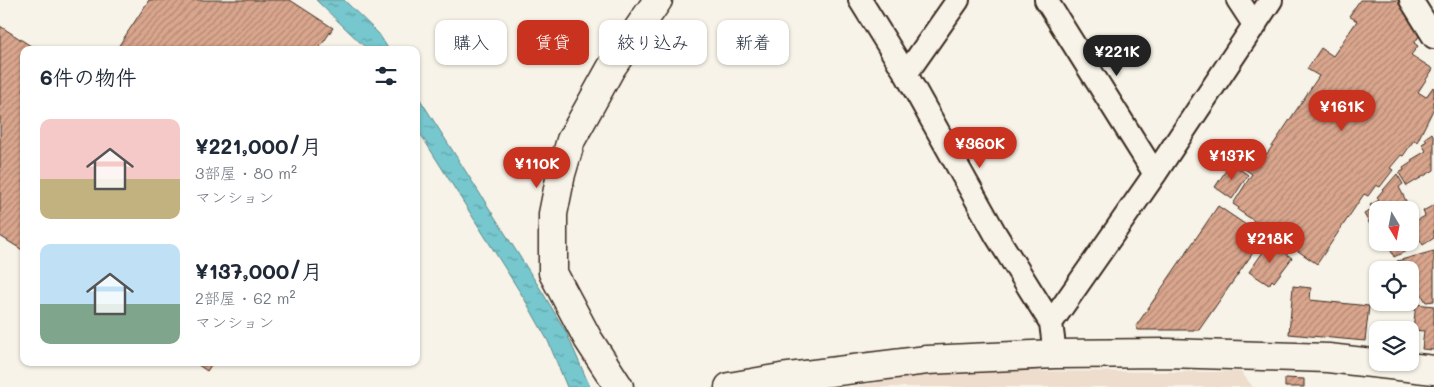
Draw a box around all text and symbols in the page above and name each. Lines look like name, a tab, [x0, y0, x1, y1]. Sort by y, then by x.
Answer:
chip: 購入	[435, 20, 507, 65]
chip: 賃貸	[517, 20, 589, 65]
chip: 絞り込み	[599, 20, 707, 65]
chip: 新着	[717, 20, 789, 65]
pin: ¥221K	[1082, 34, 1152, 77]
text: ¥221K	[1094, 40, 1140, 61]
icon: filters	[372, 62, 400, 90]
text: 6件の物件	[40, 63, 137, 90]
pin: ¥161K	[1307, 90, 1377, 132]
text: ¥161K	[1320, 95, 1364, 116]
pin: ¥360K	[945, 126, 1015, 169]
text: ¥221,000/月	[195, 132, 322, 159]
text: ¥360K	[955, 132, 1005, 153]
pin: ¥137K	[1197, 138, 1267, 181]
icon: home	[80, 139, 140, 199]
text: ¥137K	[1209, 144, 1255, 165]
pin: ¥110K	[502, 146, 572, 189]
text: ¥110K	[514, 152, 560, 173]
text: 3部屋 · 80 m²	[195, 162, 297, 183]
text: マンション	[195, 186, 274, 207]
north arrow	[1369, 201, 1419, 251]
map controls	[1369, 201, 1419, 371]
pin: ¥218K	[1235, 222, 1305, 264]
text: ¥218K	[1247, 227, 1293, 248]
text: ¥137,000/月	[195, 257, 323, 284]
button: locate	[1369, 261, 1419, 311]
icon: home	[80, 264, 140, 324]
text: 2部屋 · 62 m²	[195, 287, 296, 308]
text: マンション	[195, 311, 274, 332]
button: layers	[1369, 321, 1419, 371]

